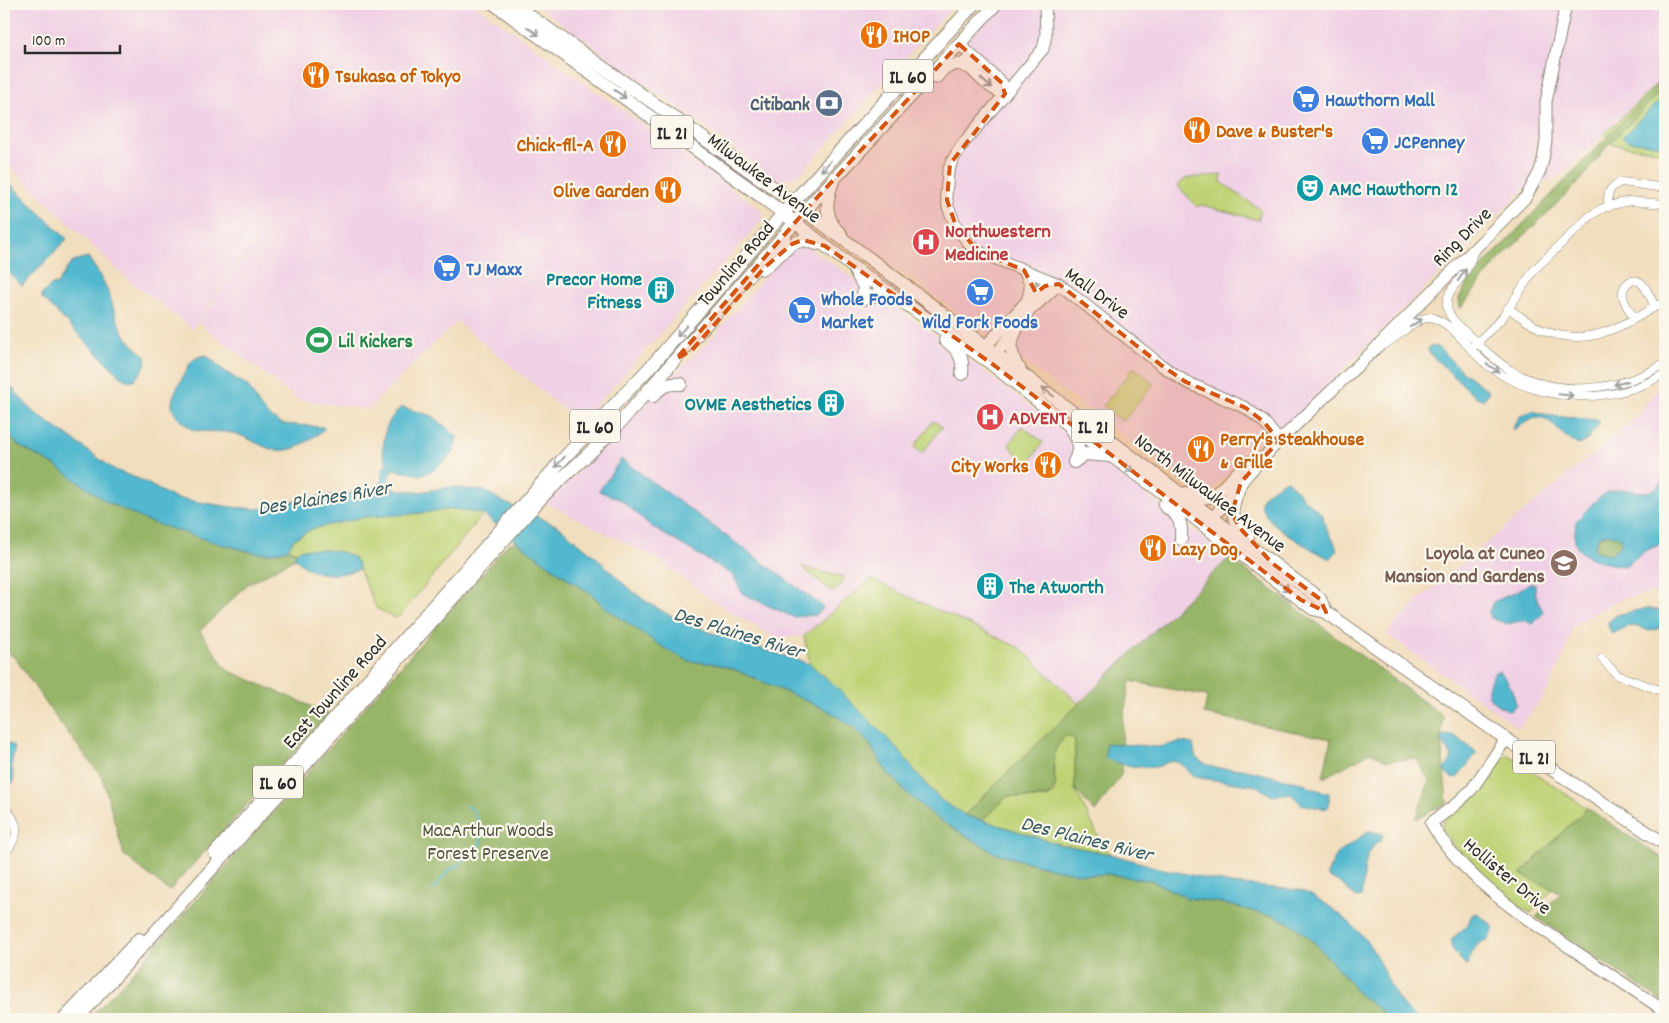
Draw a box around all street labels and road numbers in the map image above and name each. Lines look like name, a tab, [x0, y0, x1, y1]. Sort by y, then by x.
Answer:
road number: IL 60	[883, 59, 933, 92]
road number: IL 21	[651, 115, 693, 148]
street label: Milwaukee Avenue	[700, 127, 826, 232]
street label: Ring Drive	[1427, 202, 1500, 274]
street label: Townline Road	[692, 216, 782, 314]
street label: Mall Drive	[1058, 261, 1134, 328]
road number: IL 60	[570, 410, 620, 442]
road number: IL 21	[1072, 410, 1114, 442]
street label: North Milwaukee Avenue	[1128, 428, 1291, 561]
street label: East Townline Road	[277, 630, 395, 756]
road number: IL 21	[1513, 740, 1555, 774]
road number: IL 60	[253, 766, 303, 799]
street label: Hollister Drive	[1456, 832, 1556, 923]

